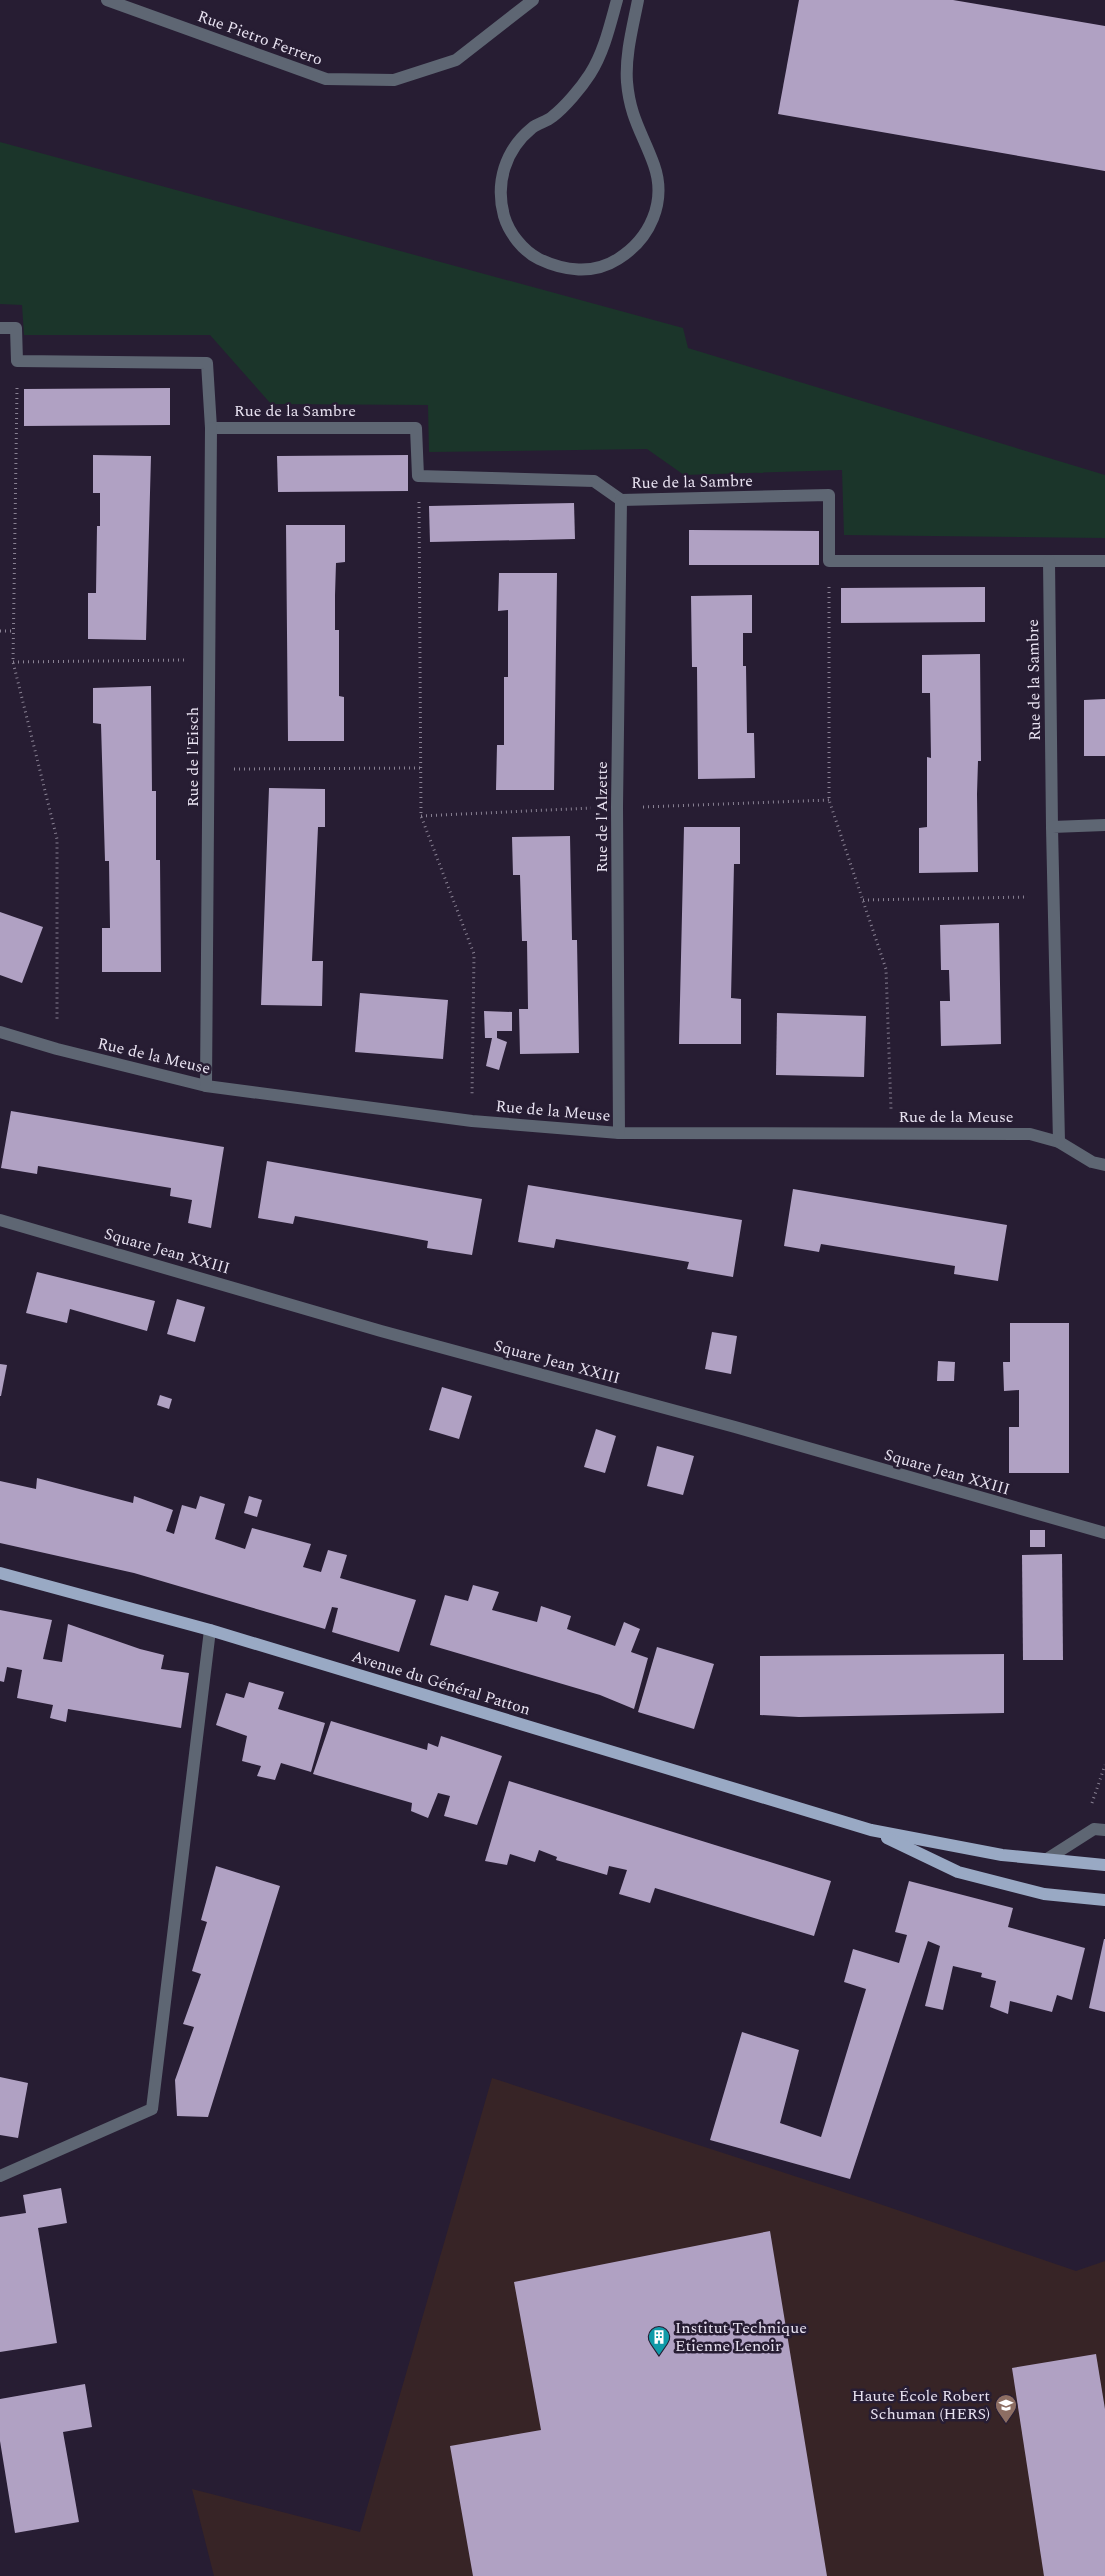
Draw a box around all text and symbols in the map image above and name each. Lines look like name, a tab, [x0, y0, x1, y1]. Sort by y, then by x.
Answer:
street label: Rue Pietro Ferrero	[194, 4, 326, 72]
street label: Rue de la Sambre	[234, 399, 356, 423]
street label: Rue de la Sambre	[631, 469, 753, 495]
street label: Rue de la Sambre	[1021, 619, 1047, 741]
street label: Rue de l'Eisch	[181, 707, 205, 807]
street label: Rue de l'Alzette	[590, 761, 614, 873]
street label: Rue de la Meuse	[95, 1031, 213, 1081]
street label: Rue de la Meuse	[495, 1094, 611, 1128]
street label: Rue de la Meuse	[898, 1105, 1014, 1129]
street label: Square Jean XXIII	[101, 1222, 233, 1280]
street label: Square Jean XXIII	[491, 1334, 623, 1390]
street label: Square Jean XXIII	[881, 1443, 1013, 1501]
street label: Avenue du Général Patton	[349, 1644, 533, 1722]
place label: Institut Technique Etienne Lenoir	[675, 2316, 807, 2358]
building icon: Institut Technique Etienne Lenoir	[647, 2325, 671, 2356]
place label: Haute École Robert Schuman (HERS)	[852, 2384, 990, 2426]
school or university icon: Haute École Robert Schuman (HERS)	[994, 2393, 1018, 2424]

